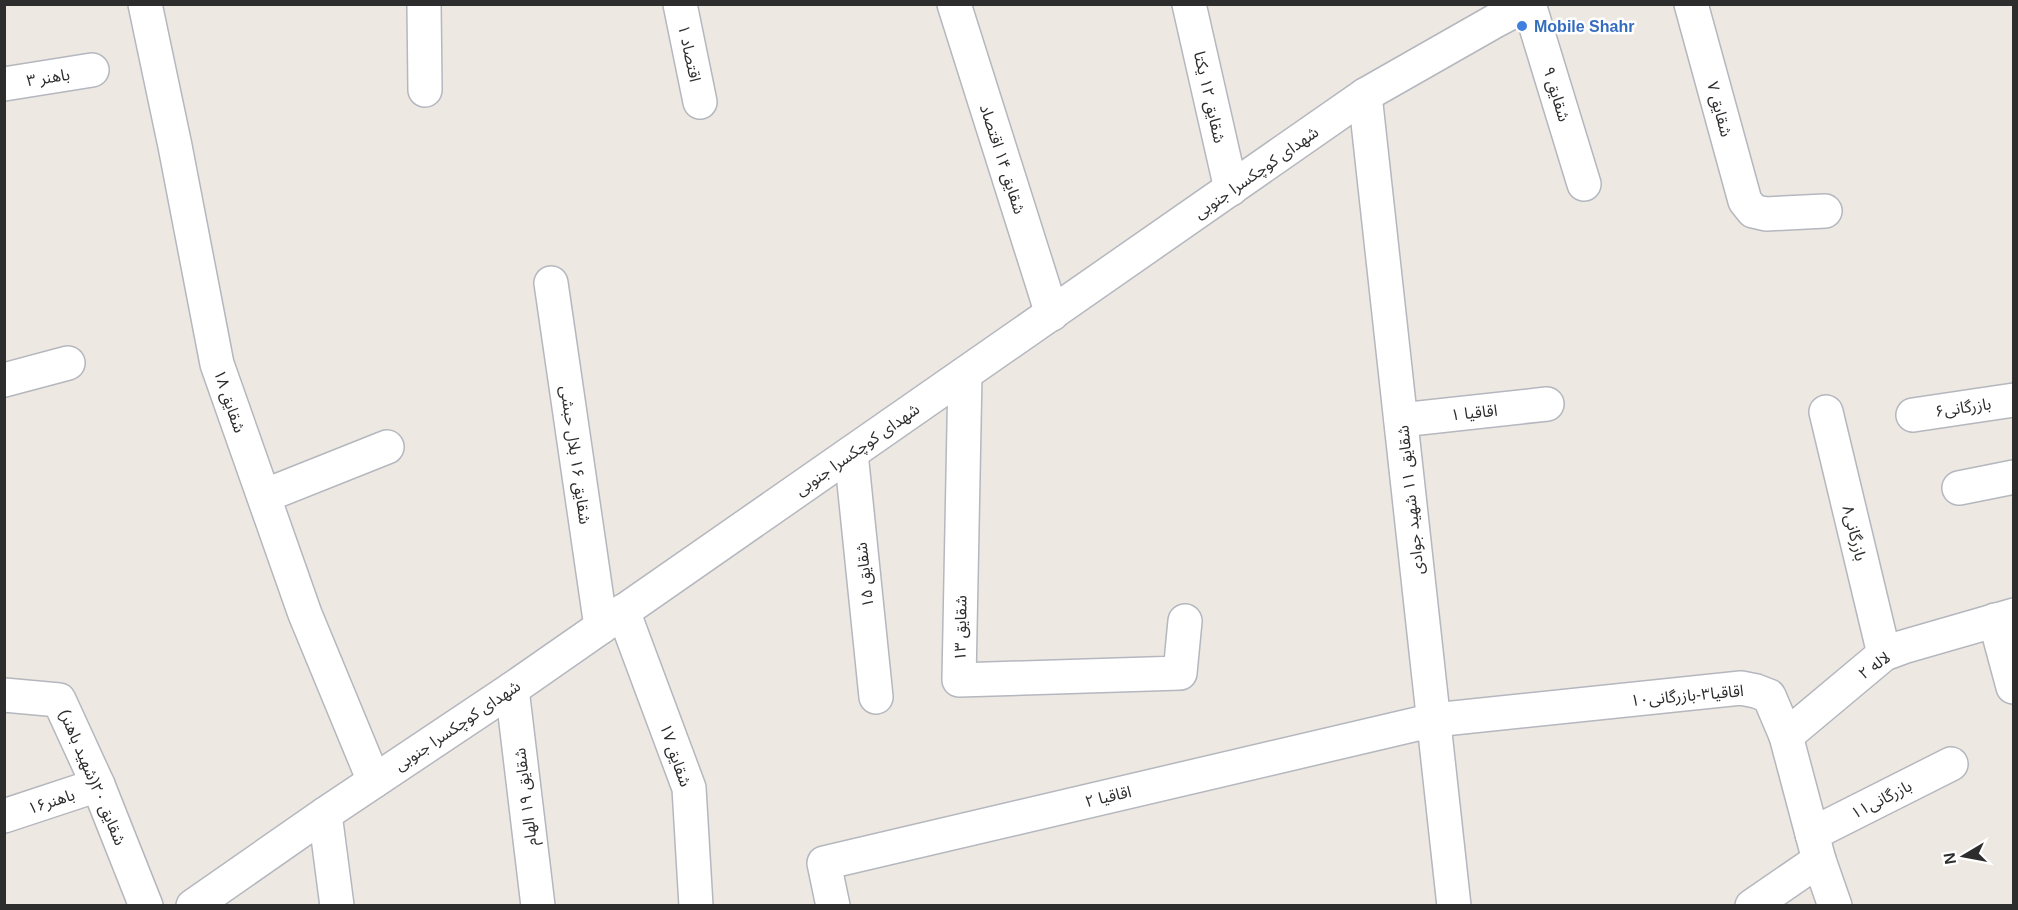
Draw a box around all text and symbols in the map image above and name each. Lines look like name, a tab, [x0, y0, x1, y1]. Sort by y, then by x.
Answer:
place label: Mobile Shahr	[1534, 18, 1634, 35]
marker: Mobile Shahr	[1515, 19, 1529, 33]
street label: اقتصاد ۱	[675, 23, 704, 83]
street label: شقایق ۱۲ یکتا	[1189, 50, 1228, 145]
street label: شقایق ۹	[1538, 65, 1573, 124]
street label: باهنر ۳	[25, 66, 71, 90]
street label: شقایق ۷	[1702, 80, 1735, 139]
street label: شقایق ۱۴ اقتصاد	[975, 102, 1028, 217]
street label: شهدای کوچکسرا جنوبی	[1191, 123, 1323, 223]
street label: شقایق ۱۸	[209, 367, 248, 436]
street label: شقایق ۱۶ بلال حبشی	[555, 385, 594, 526]
street label: بازرگانی۶	[1934, 395, 1992, 421]
street label: شهدای کوچکسرا جنوبی	[792, 400, 924, 500]
street label: اقاقیا ۱	[1450, 402, 1498, 423]
street label: شقایق ۱۱ شهید جوادی	[1394, 424, 1429, 576]
street label: بازرگانی۸	[1838, 504, 1870, 563]
street label: شقایق ۱۵	[853, 541, 878, 608]
street label: شقایق ۱۳	[951, 595, 972, 661]
street label: لاله ۲	[1855, 648, 1893, 683]
street label: شهدای کوچکسرا جنوبی	[391, 677, 524, 775]
street label: اقاقیا۳-بازرگانی۱۰	[1630, 682, 1744, 710]
street label: شقایق ۲۰(شهید باهنر)	[54, 707, 129, 848]
street label: شقایق ۱۷	[655, 721, 694, 790]
street label: شقایق ۱۹ الهام	[511, 747, 544, 847]
street label: بازرگانی۱۱	[1848, 777, 1915, 823]
street label: اقاقیا ۲	[1083, 783, 1133, 810]
street label: باهنر۱۶	[26, 786, 77, 818]
north arrow	[1934, 826, 1994, 886]
text: N	[1940, 851, 1959, 866]

